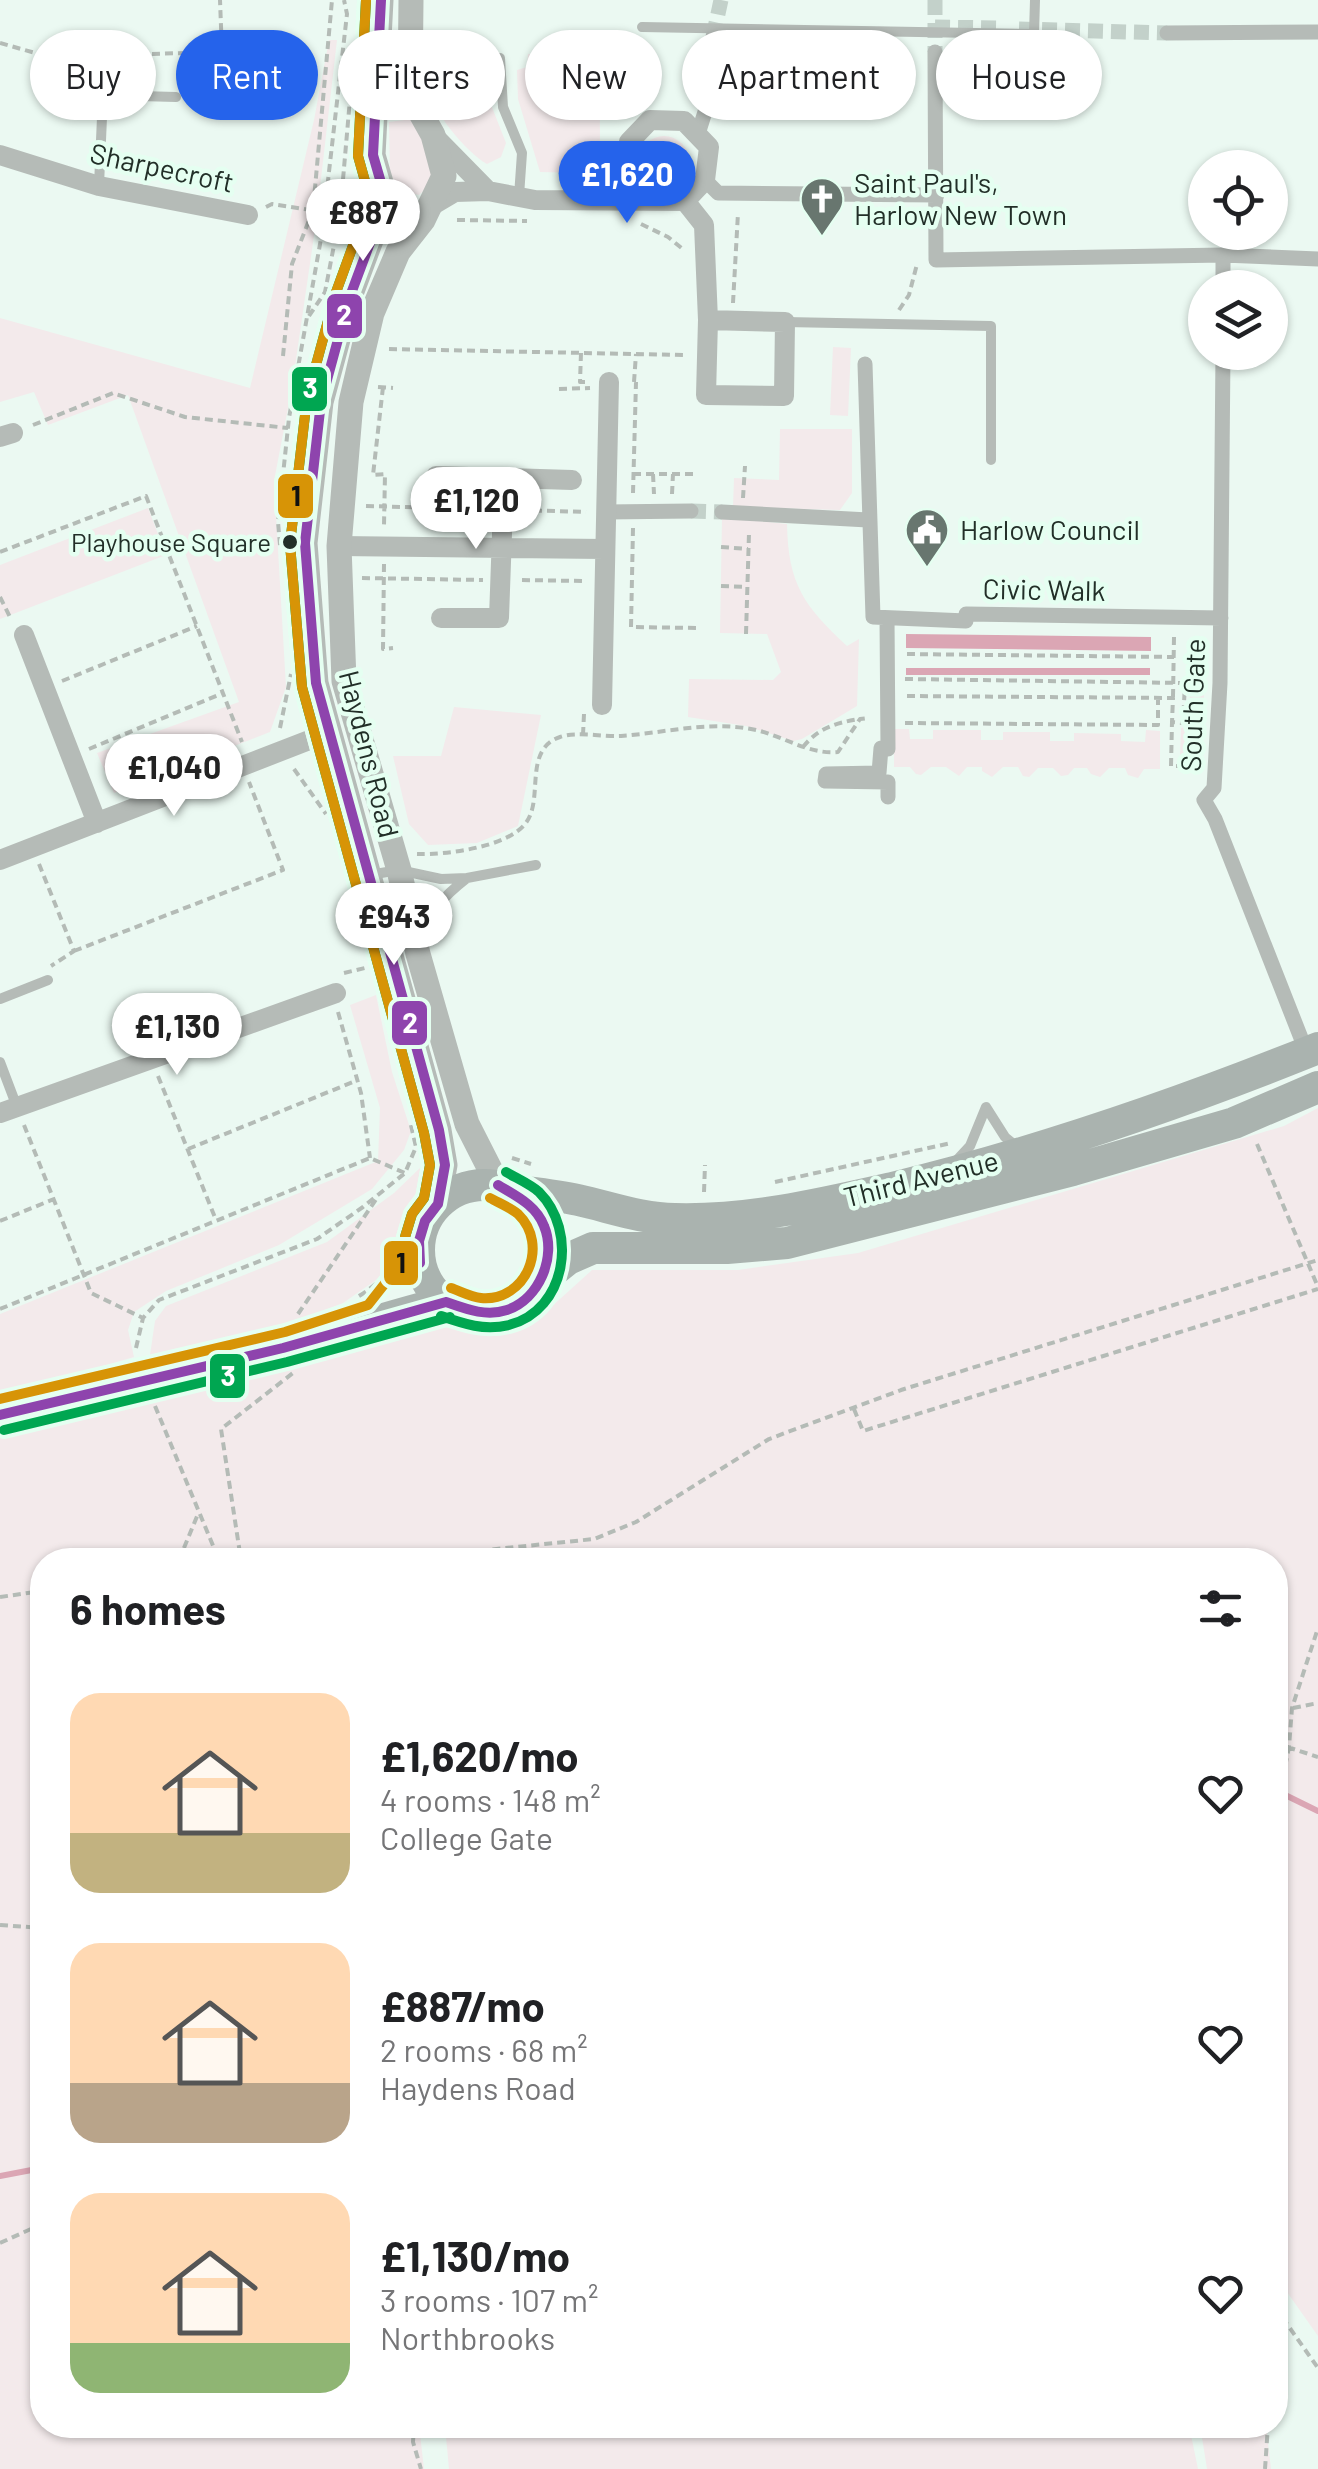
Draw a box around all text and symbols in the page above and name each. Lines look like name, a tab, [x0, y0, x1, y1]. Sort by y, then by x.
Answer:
chip: Buy	[30, 30, 156, 120]
chip: Rent	[176, 30, 318, 120]
chip: Filters	[338, 30, 505, 120]
chip: New	[525, 30, 662, 120]
chip: Apartment	[682, 30, 916, 120]
chip: House	[936, 30, 1102, 120]
street label: Sharpecroft	[87, 135, 237, 199]
pin: £1,620	[546, 141, 708, 226]
map controls	[1188, 150, 1288, 370]
button: locate	[1188, 150, 1288, 250]
text: £1,620	[581, 154, 673, 192]
place label: Saint Paul's, Harlow New Town	[854, 165, 1067, 231]
church icon: Saint Paul's, Harlow New Town	[799, 176, 845, 237]
pin: £887	[304, 179, 422, 264]
text: £887	[328, 192, 398, 230]
button: layers	[1188, 270, 1288, 370]
line badge: 2	[325, 292, 364, 340]
text: 2	[336, 297, 352, 331]
line badge: 3	[290, 365, 329, 413]
text: 3	[302, 370, 318, 404]
pin: £1,120	[395, 467, 557, 552]
line badge: 1	[276, 472, 315, 520]
text: 1	[291, 478, 301, 512]
text: £1,120	[433, 480, 519, 518]
public building icon: Harlow Council	[904, 507, 950, 568]
place label: Harlow Council	[960, 512, 1140, 546]
place label: Playhouse Square	[71, 526, 271, 557]
marker: Playhouse Square	[280, 532, 300, 552]
street label: Civic Walk	[982, 571, 1106, 607]
street label: South Gate	[1173, 638, 1211, 772]
street label: Haydens Road	[333, 667, 407, 841]
pin: £1,040	[93, 734, 255, 819]
text: £1,040	[127, 747, 221, 785]
pin: £943	[335, 883, 453, 968]
text: £943	[357, 896, 431, 934]
pin: £1,130	[96, 993, 258, 1078]
line badge: 2	[390, 999, 429, 1047]
text: 2	[402, 1005, 418, 1039]
text: £1,130	[134, 1006, 220, 1044]
street label: Third Avenue	[840, 1142, 1002, 1214]
line badge: 1	[382, 1239, 420, 1287]
text: 1	[396, 1245, 406, 1279]
line badge: 3	[208, 1352, 247, 1400]
text: 3	[220, 1358, 236, 1392]
icon: filters	[1193, 1581, 1248, 1636]
text: 6 homes	[70, 1583, 226, 1633]
text: £1,620/mo	[380, 1730, 579, 1780]
icon: home	[150, 1733, 270, 1853]
icon: heart	[1193, 1766, 1248, 1821]
text: 4 rooms · 148 m²	[380, 1780, 601, 1818]
text: College Gate	[380, 1818, 553, 1856]
text: £887/mo	[380, 1980, 545, 2030]
icon: home	[150, 1983, 270, 2103]
icon: heart	[1193, 2016, 1248, 2071]
text: 2 rooms · 68 m²	[380, 2030, 588, 2068]
text: Haydens Road	[380, 2068, 576, 2106]
text: £1,130/mo	[380, 2230, 570, 2280]
icon: home	[150, 2233, 270, 2353]
icon: heart	[1193, 2266, 1248, 2321]
text: 3 rooms · 107 m²	[380, 2280, 598, 2318]
text: Northbrooks	[380, 2318, 555, 2356]

